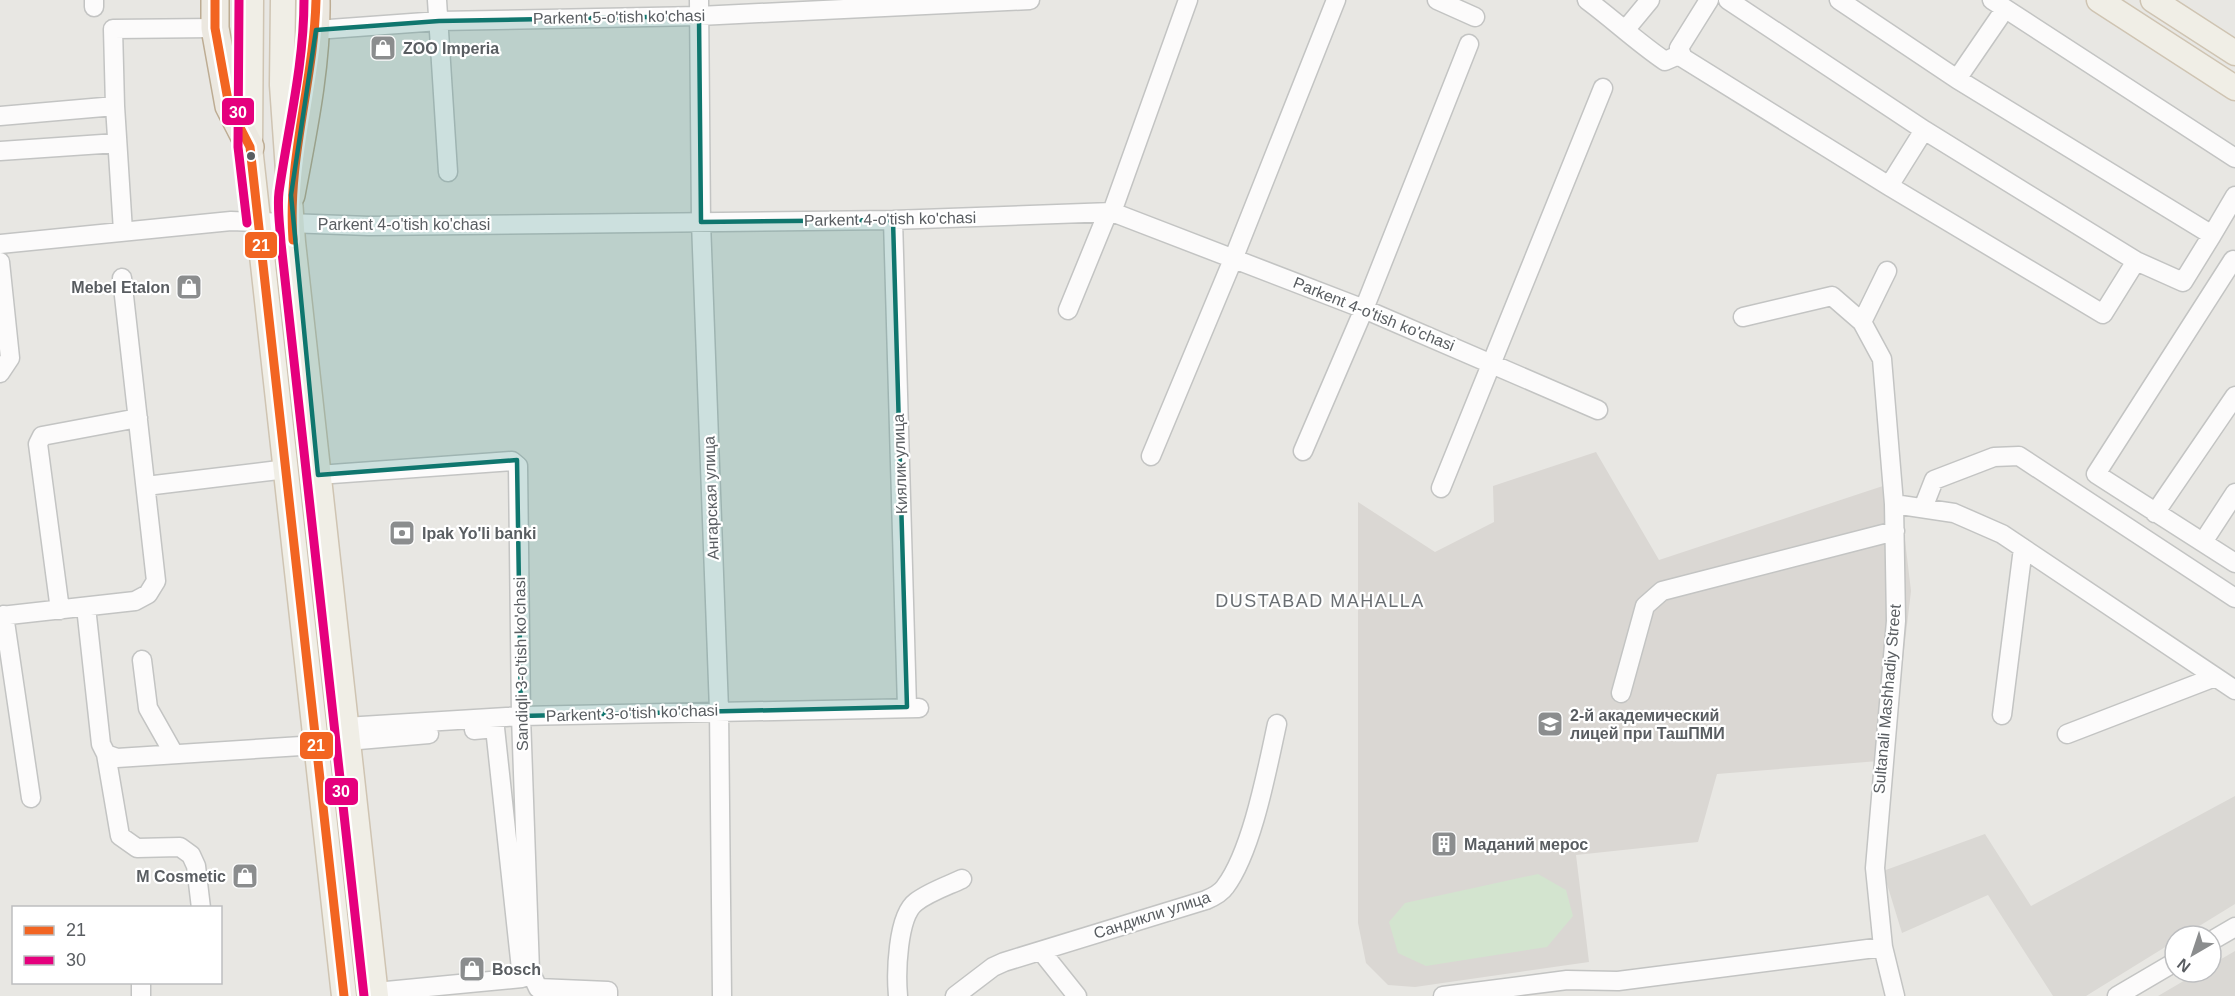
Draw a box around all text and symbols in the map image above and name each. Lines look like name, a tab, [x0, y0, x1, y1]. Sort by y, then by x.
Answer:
street label: Parkent 5-o'tish ko'chasi	[533, 7, 705, 27]
shop icon: ZOO Imperia	[368, 33, 398, 63]
place label: ZOO Imperia	[403, 40, 499, 57]
line badge: 30	[221, 97, 255, 126]
text: 30	[229, 104, 247, 121]
unlabelled marker	[245, 150, 257, 162]
street label: Parkent 4-o'tish ko'chasi	[804, 209, 976, 229]
street label: Parkent 4-o'tish ko'chasi	[318, 216, 490, 233]
line badge: 21	[244, 231, 278, 259]
text: 21	[252, 237, 270, 254]
shop icon: Mebel Etalon	[174, 272, 204, 302]
street label: Parkent 4-o'tish ko'chasi	[1291, 274, 1457, 354]
place label: Mebel Etalon	[71, 279, 170, 296]
street label: Киялик улица	[890, 413, 910, 515]
street label: Ангарская улица	[700, 436, 722, 560]
bank icon: Ipak Yo'li banki	[387, 518, 417, 548]
place label: Ipak Yo'li banki	[422, 525, 536, 542]
street label: Sandiqli 3-o'tish ko'chasi	[511, 577, 531, 751]
district label: DUSTABAD MAHALLA	[1215, 591, 1425, 611]
street label: Sultanali Mashhadiy Street	[1870, 603, 1904, 795]
street label: Parkent 3-o'tish ko'chasi	[546, 701, 718, 725]
place label: 2-й академический лицей при ТашПМИ	[1570, 707, 1725, 742]
school or university icon: 2-й академический лицей при ТашПМИ	[1535, 709, 1565, 739]
line badge: 21	[299, 731, 334, 760]
text: 21	[307, 737, 325, 754]
line badge: 30	[324, 777, 359, 806]
text: 30	[332, 783, 350, 800]
building icon: Маданий мерос	[1429, 829, 1459, 859]
place label: Маданий мерос	[1464, 836, 1588, 853]
shop icon: M Cosmetic	[230, 861, 260, 891]
place label: M Cosmetic	[136, 868, 226, 885]
street label: Сандикли улица	[1092, 888, 1213, 942]
legend	[12, 906, 222, 984]
text: 21	[66, 920, 86, 940]
north arrow	[2163, 924, 2223, 984]
text: 30	[66, 950, 86, 970]
shop icon: Bosch	[457, 954, 487, 984]
text: N	[2174, 955, 2194, 976]
place label: Bosch	[492, 961, 541, 978]

